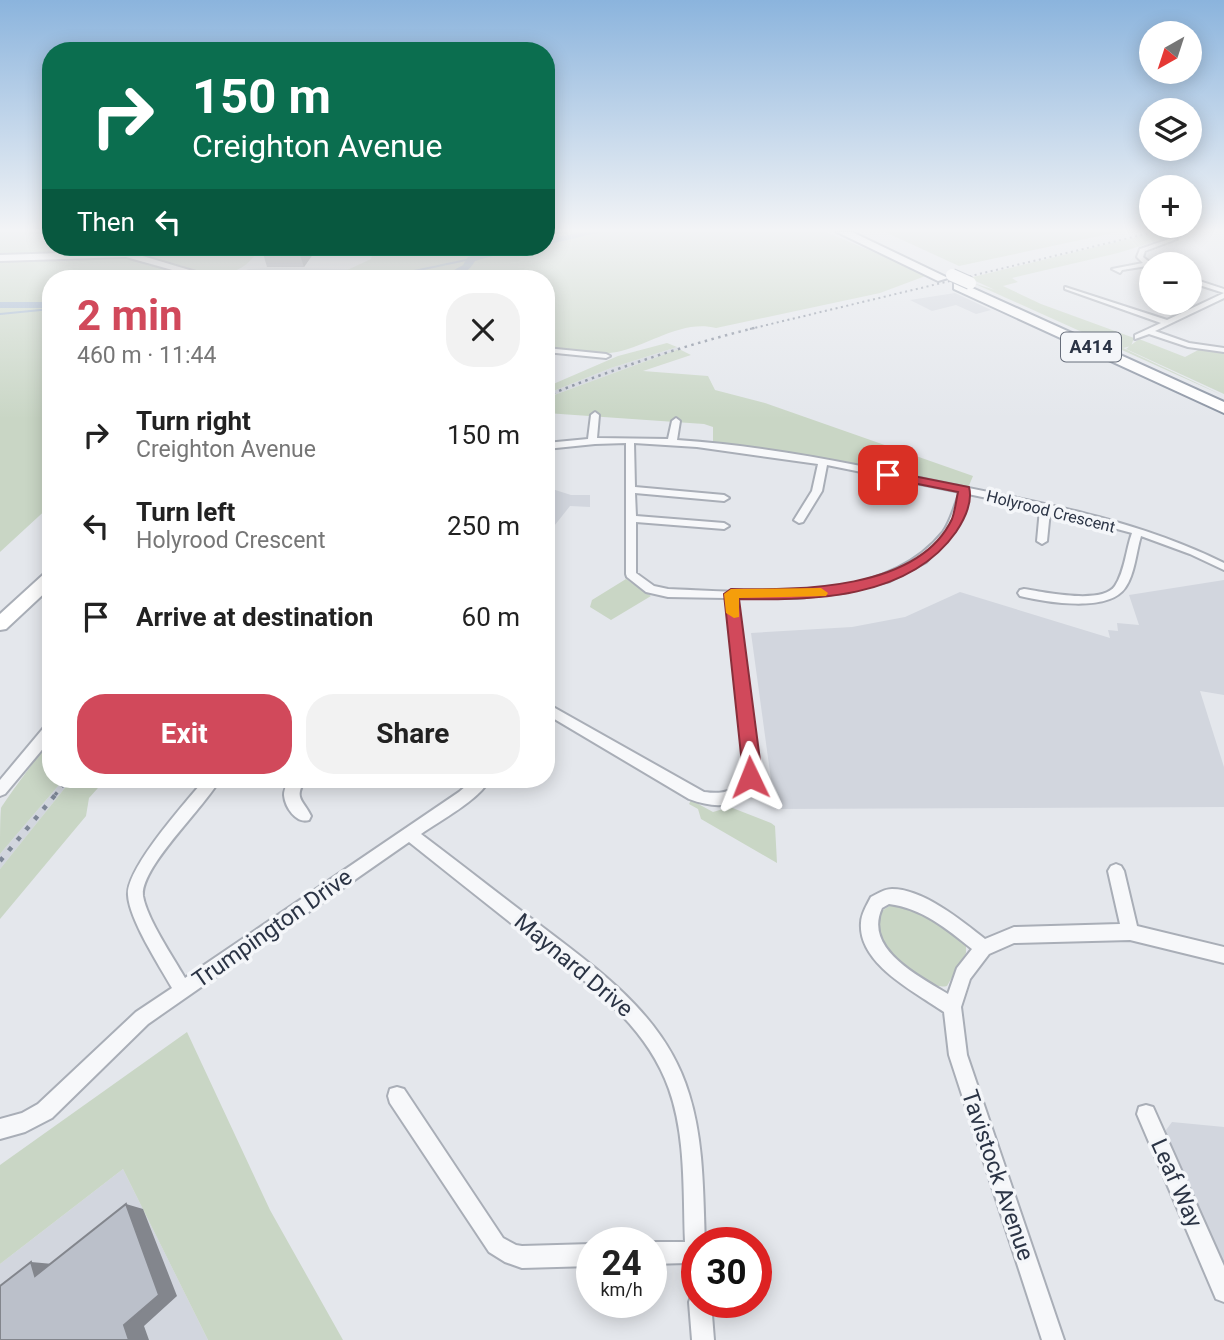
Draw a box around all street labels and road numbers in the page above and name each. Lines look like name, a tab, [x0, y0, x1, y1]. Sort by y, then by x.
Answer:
road number: A414	[1061, 332, 1121, 362]
street label: Holyrood Crescent	[985, 486, 1117, 537]
street label: Trumpington Drive	[187, 863, 357, 993]
street label: Maynard Drive	[509, 908, 638, 1023]
street label: Tavistock Avenue	[956, 1086, 1039, 1264]
street label: Leaf Way	[1145, 1135, 1208, 1232]

